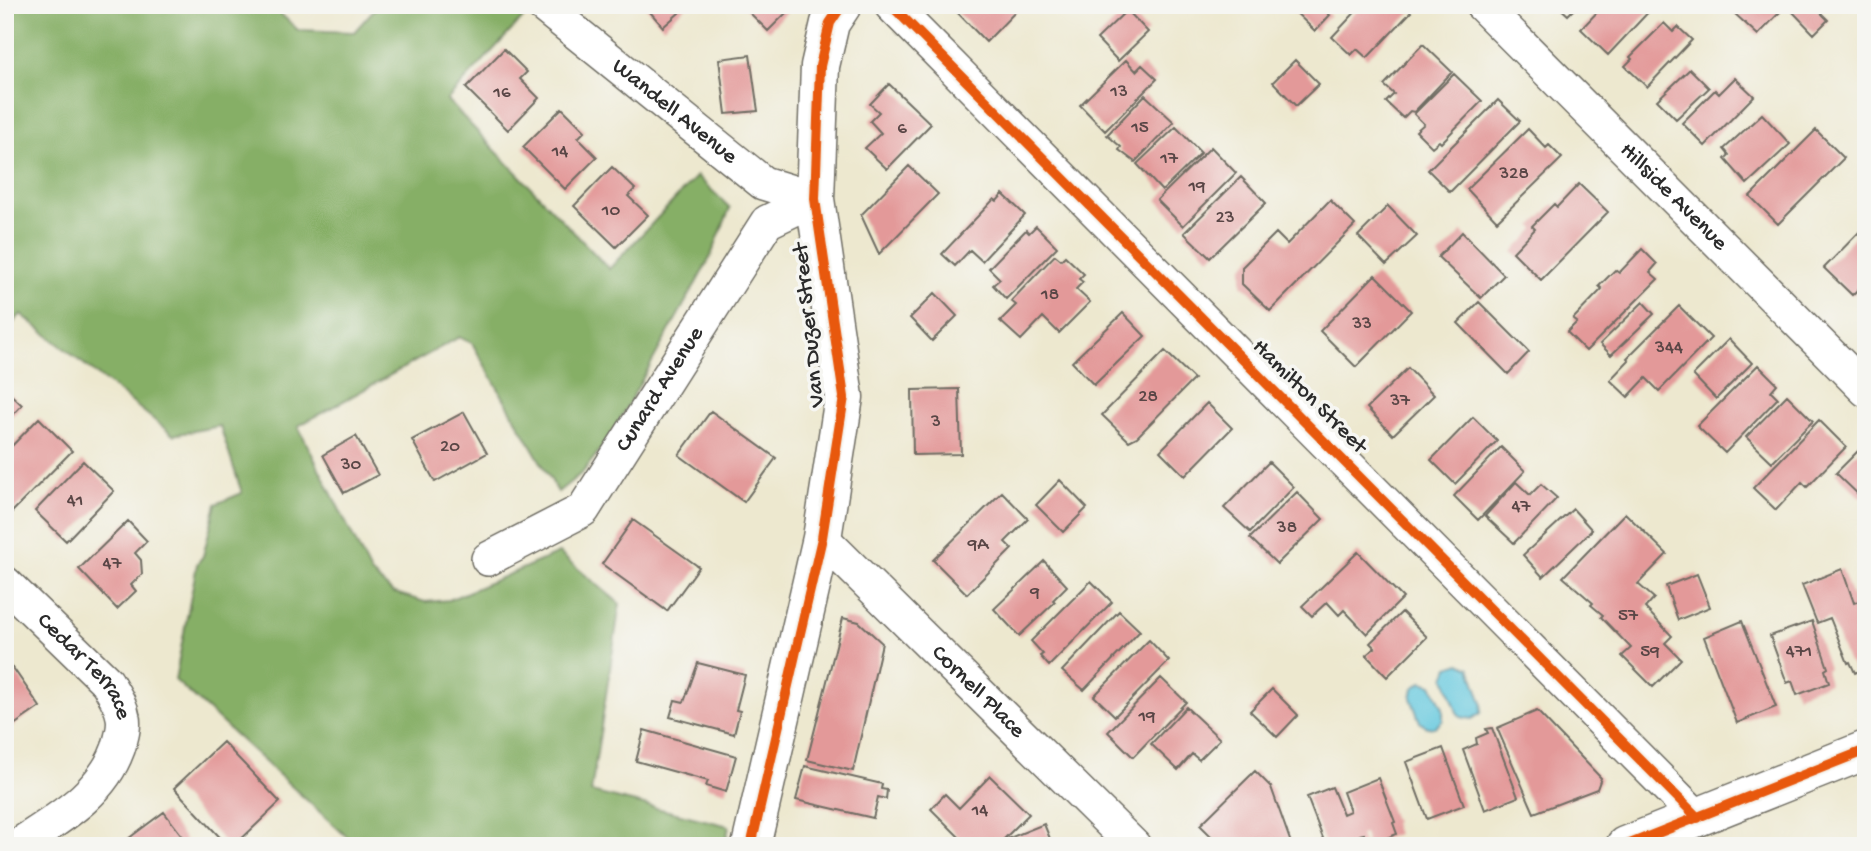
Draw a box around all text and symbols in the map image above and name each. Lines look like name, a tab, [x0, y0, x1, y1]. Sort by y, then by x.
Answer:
street label: Wandell Avenue	[606, 53, 744, 171]
house number: 13	[1109, 81, 1128, 104]
house number: 16	[492, 82, 511, 105]
house number: 15	[1130, 117, 1149, 140]
house number: 6	[897, 118, 907, 141]
street label: Hillside Avenue	[1614, 137, 1734, 257]
house number: 14	[551, 141, 568, 164]
house number: 17	[1159, 148, 1179, 171]
house number: 328	[1498, 163, 1529, 186]
house number: 19	[1187, 176, 1206, 199]
house number: 10	[601, 200, 620, 223]
house number: 23	[1215, 207, 1235, 230]
street label: Van Duzer Street	[788, 240, 832, 409]
house number: 18	[1040, 284, 1059, 307]
house number: 33	[1351, 313, 1372, 336]
street label: Cunard Avenue	[610, 321, 711, 457]
street label: Hamilton Street	[1246, 334, 1373, 461]
house number: 344	[1654, 337, 1683, 360]
house number: 28	[1138, 386, 1158, 409]
house number: 37	[1389, 390, 1411, 413]
house number: 3	[930, 411, 941, 434]
house number: 20	[440, 436, 460, 459]
house number: 30	[340, 454, 362, 477]
house number: 41	[67, 490, 83, 513]
house number: 47	[1512, 496, 1532, 519]
house number: 38	[1276, 517, 1297, 540]
house number: 9A	[967, 534, 990, 557]
house number: 47	[103, 553, 123, 576]
house number: 9	[1029, 582, 1040, 605]
house number: 57	[1618, 605, 1639, 628]
street label: Cedar Terrace	[31, 608, 137, 723]
street label: Cornell Place	[925, 640, 1031, 745]
house number: 59	[1640, 641, 1660, 664]
house number: 471	[1786, 641, 1812, 664]
house number: 19	[1137, 706, 1156, 729]
house number: 14	[971, 800, 988, 823]

